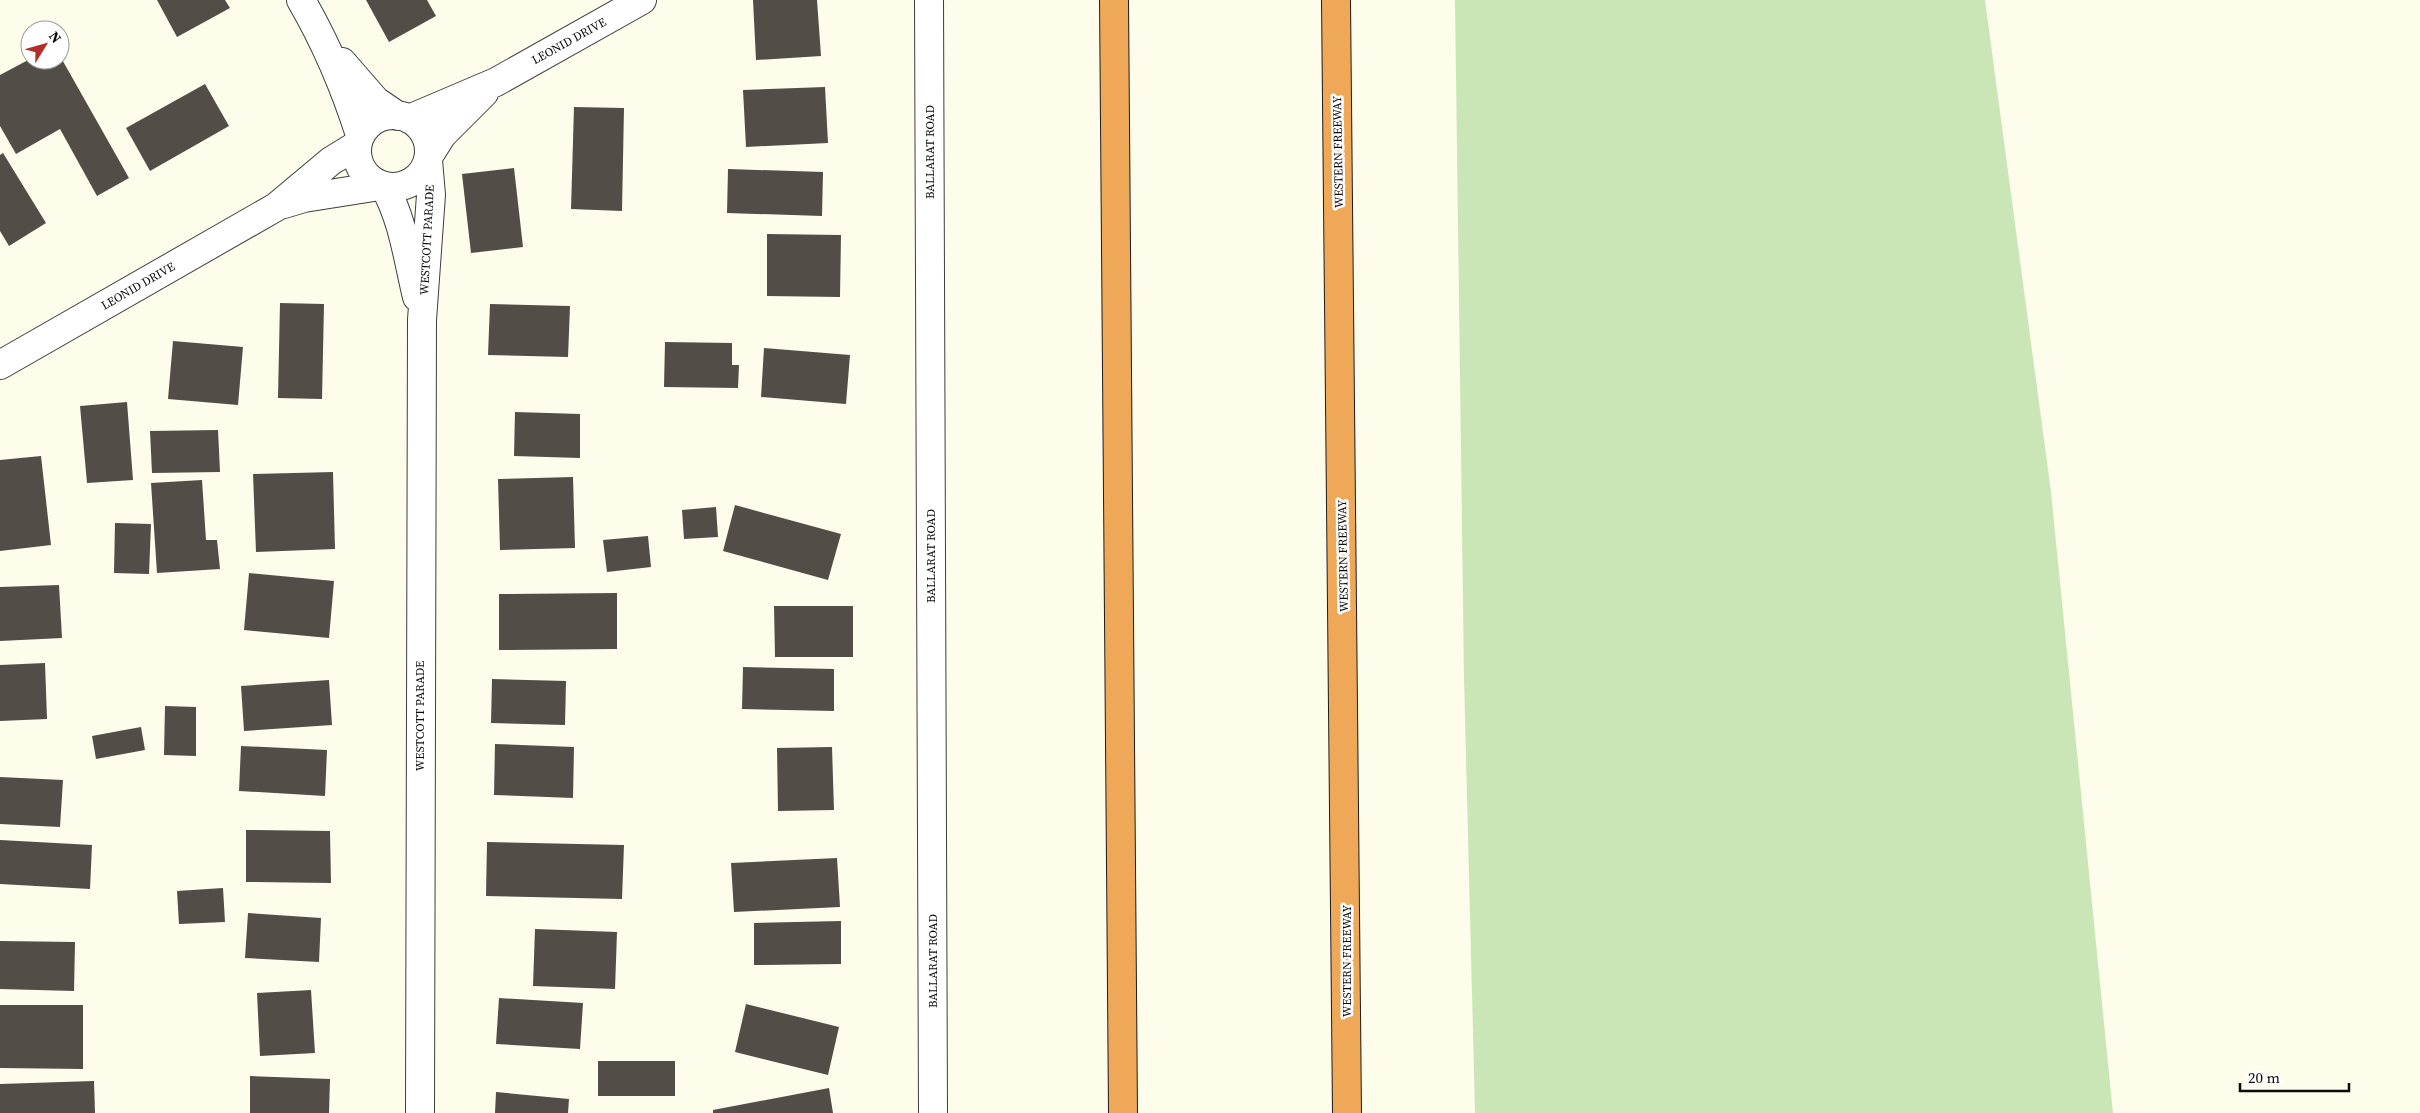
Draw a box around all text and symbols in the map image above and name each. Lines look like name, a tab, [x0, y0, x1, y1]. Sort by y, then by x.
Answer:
street label: LEONID DRIVE	[529, 14, 609, 68]
north arrow	[20, 20, 70, 70]
text: N	[44, 27, 66, 47]
street label: WESTERN FREEWAY	[1329, 95, 1347, 208]
street label: BALLARAT ROAD	[922, 105, 938, 199]
street label: WESTCOTT PARADE	[416, 184, 438, 296]
street label: LEONID DRIVE	[98, 258, 178, 314]
street label: WESTERN FREEWAY	[1334, 499, 1352, 612]
street label: BALLARAT ROAD	[923, 509, 939, 603]
street label: WESTCOTT PARADE	[412, 661, 428, 771]
street label: WESTERN FREEWAY	[1339, 904, 1355, 1017]
street label: BALLARAT ROAD	[925, 914, 941, 1008]
scale bar	[2240, 1060, 2349, 1092]
text: 20 m	[2248, 1067, 2280, 1088]

